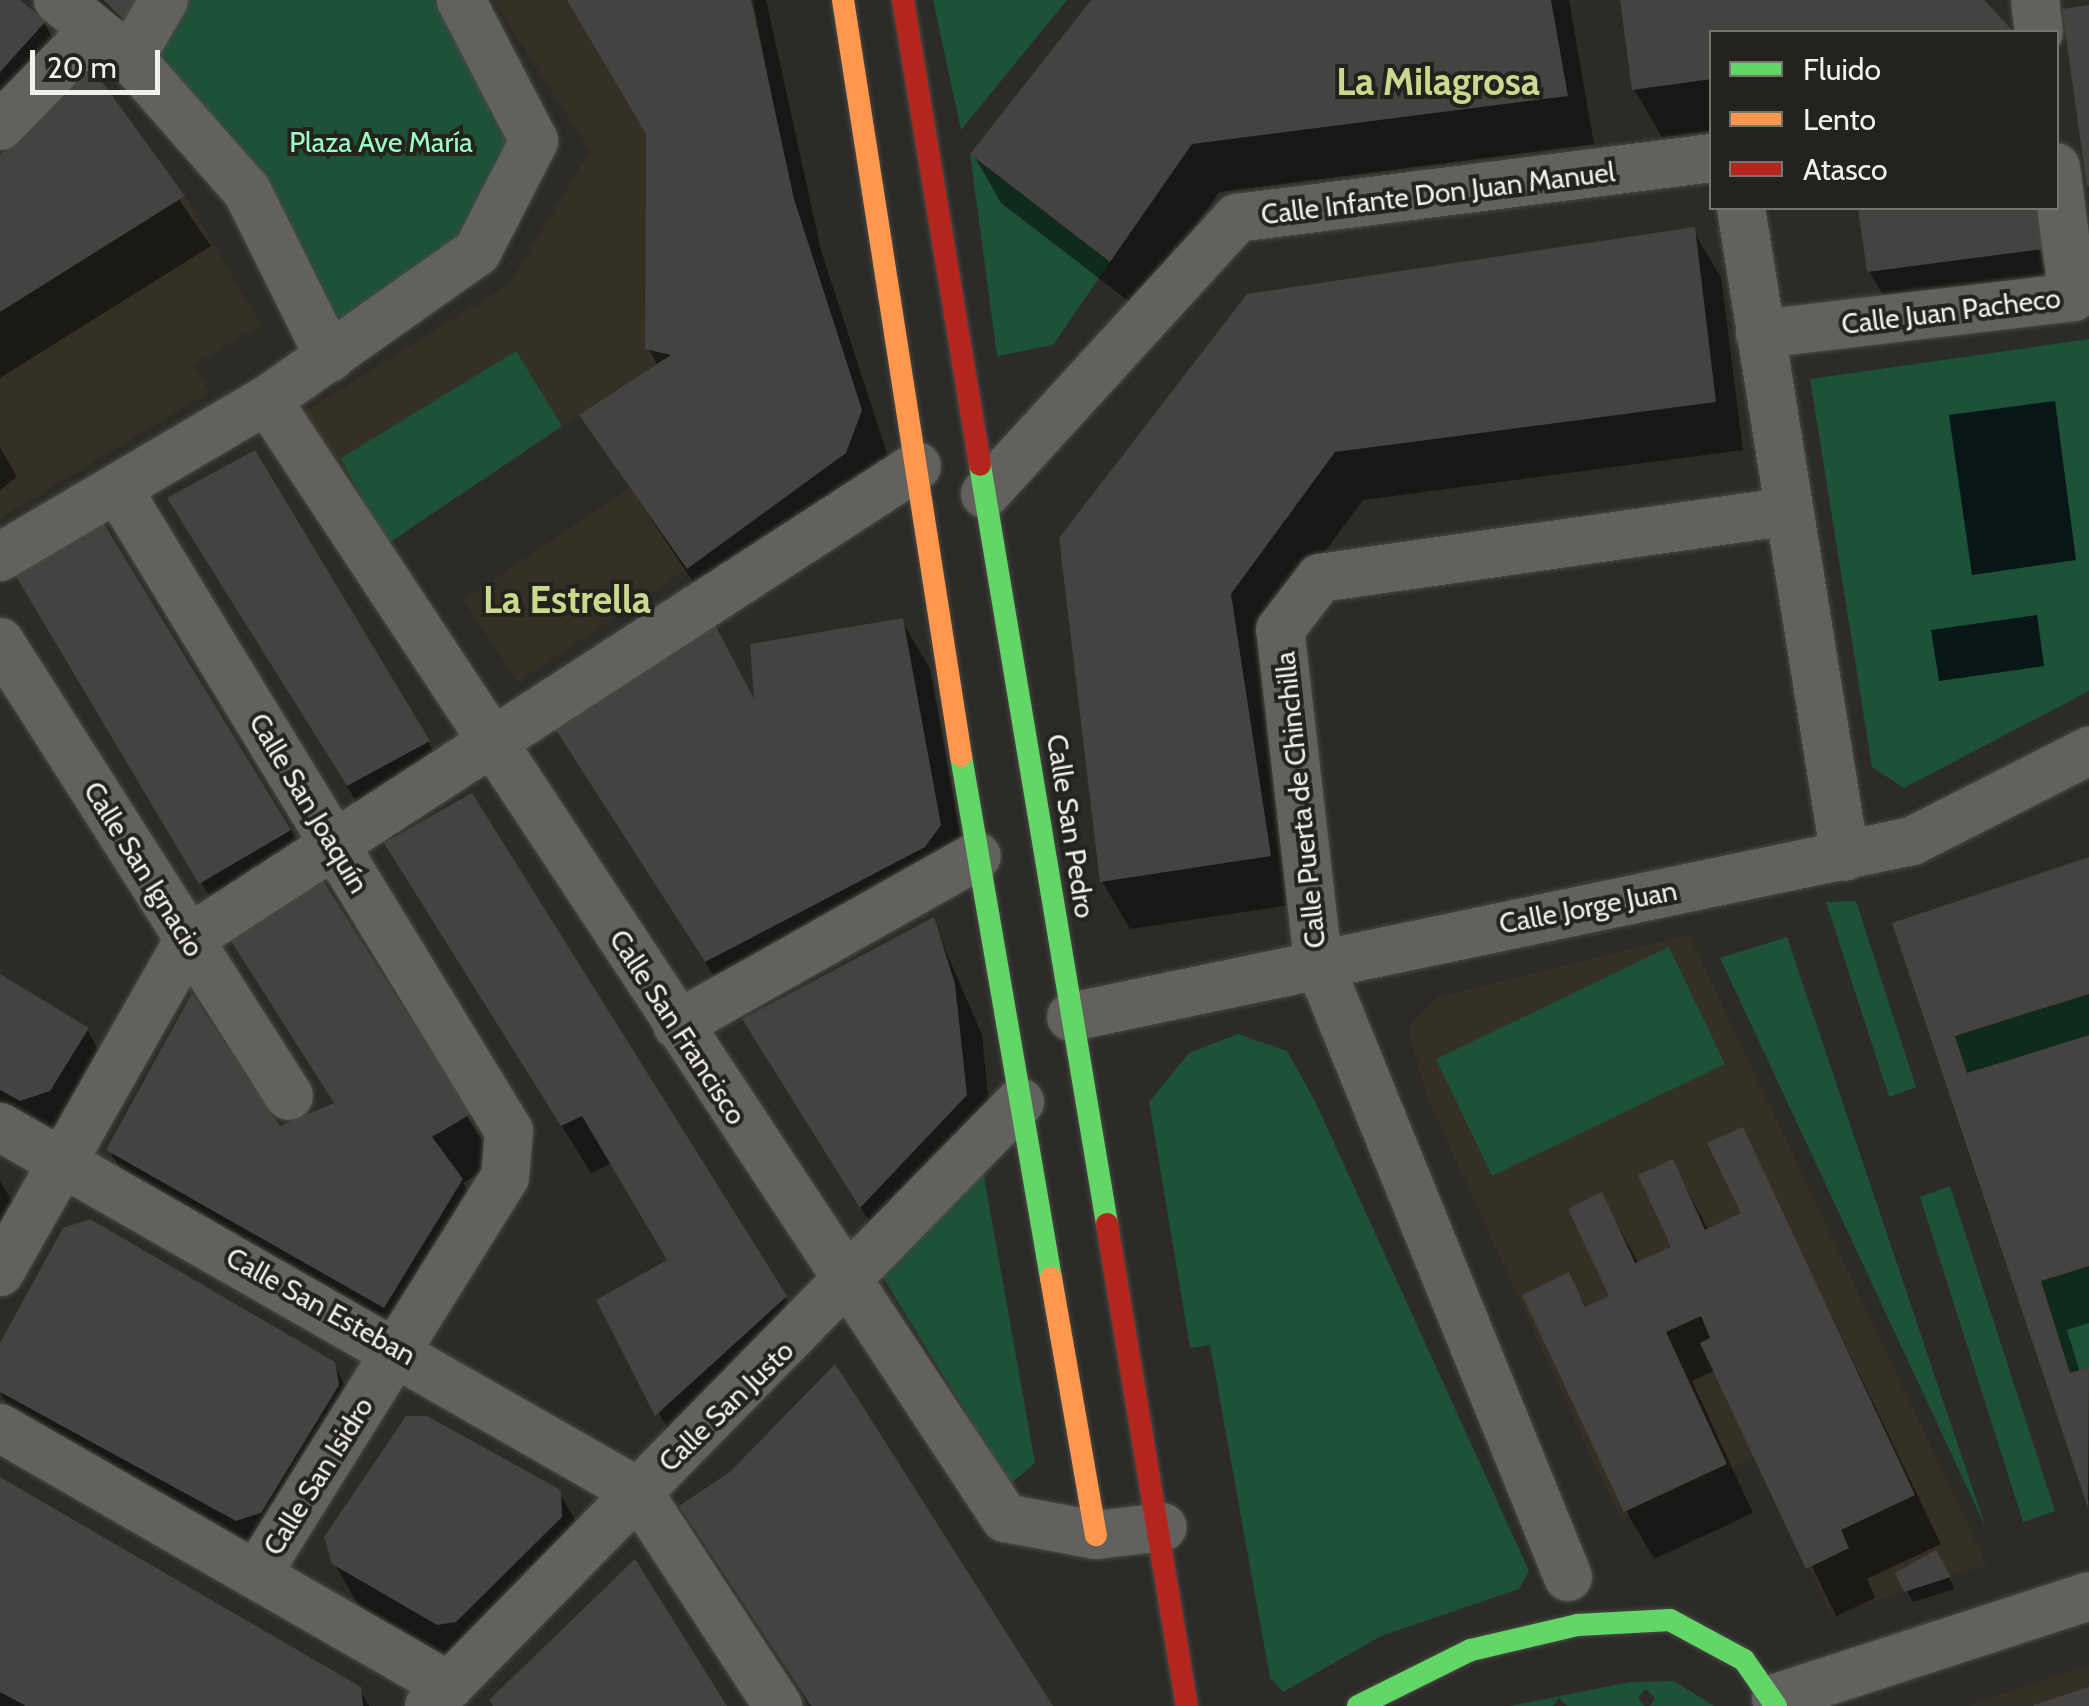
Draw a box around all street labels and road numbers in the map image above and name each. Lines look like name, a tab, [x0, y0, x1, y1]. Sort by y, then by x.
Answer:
street label: Calle Infante Don Juan Manuel	[1259, 155, 1617, 231]
street label: Calle Juan Pacheco	[1840, 281, 2062, 341]
street label: Calle Puerta de Chinchilla	[1268, 650, 1332, 950]
street label: Calle San Joaquín	[242, 707, 376, 899]
street label: Calle San Pedro	[1040, 732, 1102, 920]
street label: Calle San Ignacio	[77, 775, 211, 963]
street label: Calle Jorge Juan	[1496, 873, 1680, 941]
street label: Calle San Francisco	[603, 923, 753, 1131]
street label: Calle San Esteban	[220, 1240, 422, 1372]
street label: Calle San Justo	[652, 1333, 800, 1479]
street label: Calle San Isidro	[256, 1391, 380, 1561]

